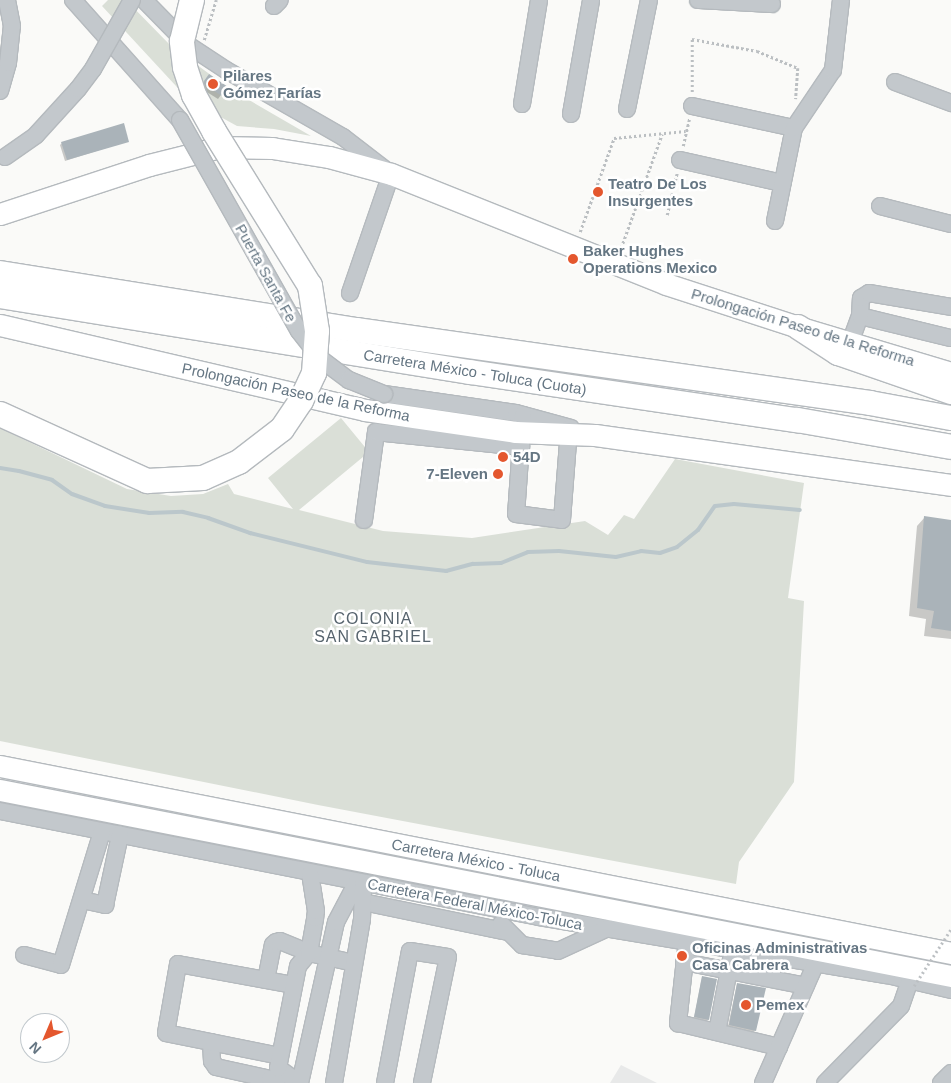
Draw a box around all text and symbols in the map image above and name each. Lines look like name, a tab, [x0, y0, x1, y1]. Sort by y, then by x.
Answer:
place label: Pilares Gómez Farías	[223, 66, 321, 101]
marker: Pilares Gómez Farías	[207, 78, 219, 90]
place label: Teatro De Los Insurgentes	[608, 174, 707, 209]
marker: Teatro De Los Insurgentes	[592, 186, 604, 198]
street label: Puerta Santa Fe	[232, 221, 300, 325]
place label: Baker Hughes Operations Mexico	[583, 241, 717, 276]
marker: Baker Hughes Operations Mexico	[567, 253, 579, 265]
street label: Prolongación Paseo de la Reforma	[689, 284, 917, 370]
street label: Carretera México - Toluca (Cuota)	[362, 345, 588, 399]
street label: Prolongación Paseo de la Reforma	[180, 359, 412, 425]
place label: 54D	[513, 448, 541, 466]
marker: 54D	[497, 451, 509, 463]
place label: 7-Eleven	[426, 465, 488, 483]
marker: 7-Eleven	[492, 468, 504, 480]
district label: COLONIA SAN GABRIEL	[313, 609, 433, 647]
street label: Carretera México - Toluca	[390, 835, 562, 885]
street label: Carretera Federal México-Toluca	[366, 874, 584, 934]
place label: Oficinas Administrativas Casa Cabrera	[692, 938, 868, 973]
marker: Oficinas Administrativas Casa Cabrera	[676, 950, 688, 962]
place label: Pemex	[756, 996, 804, 1014]
marker: Pemex	[740, 999, 752, 1011]
north arrow	[20, 1013, 70, 1063]
text: N	[26, 1039, 44, 1057]

